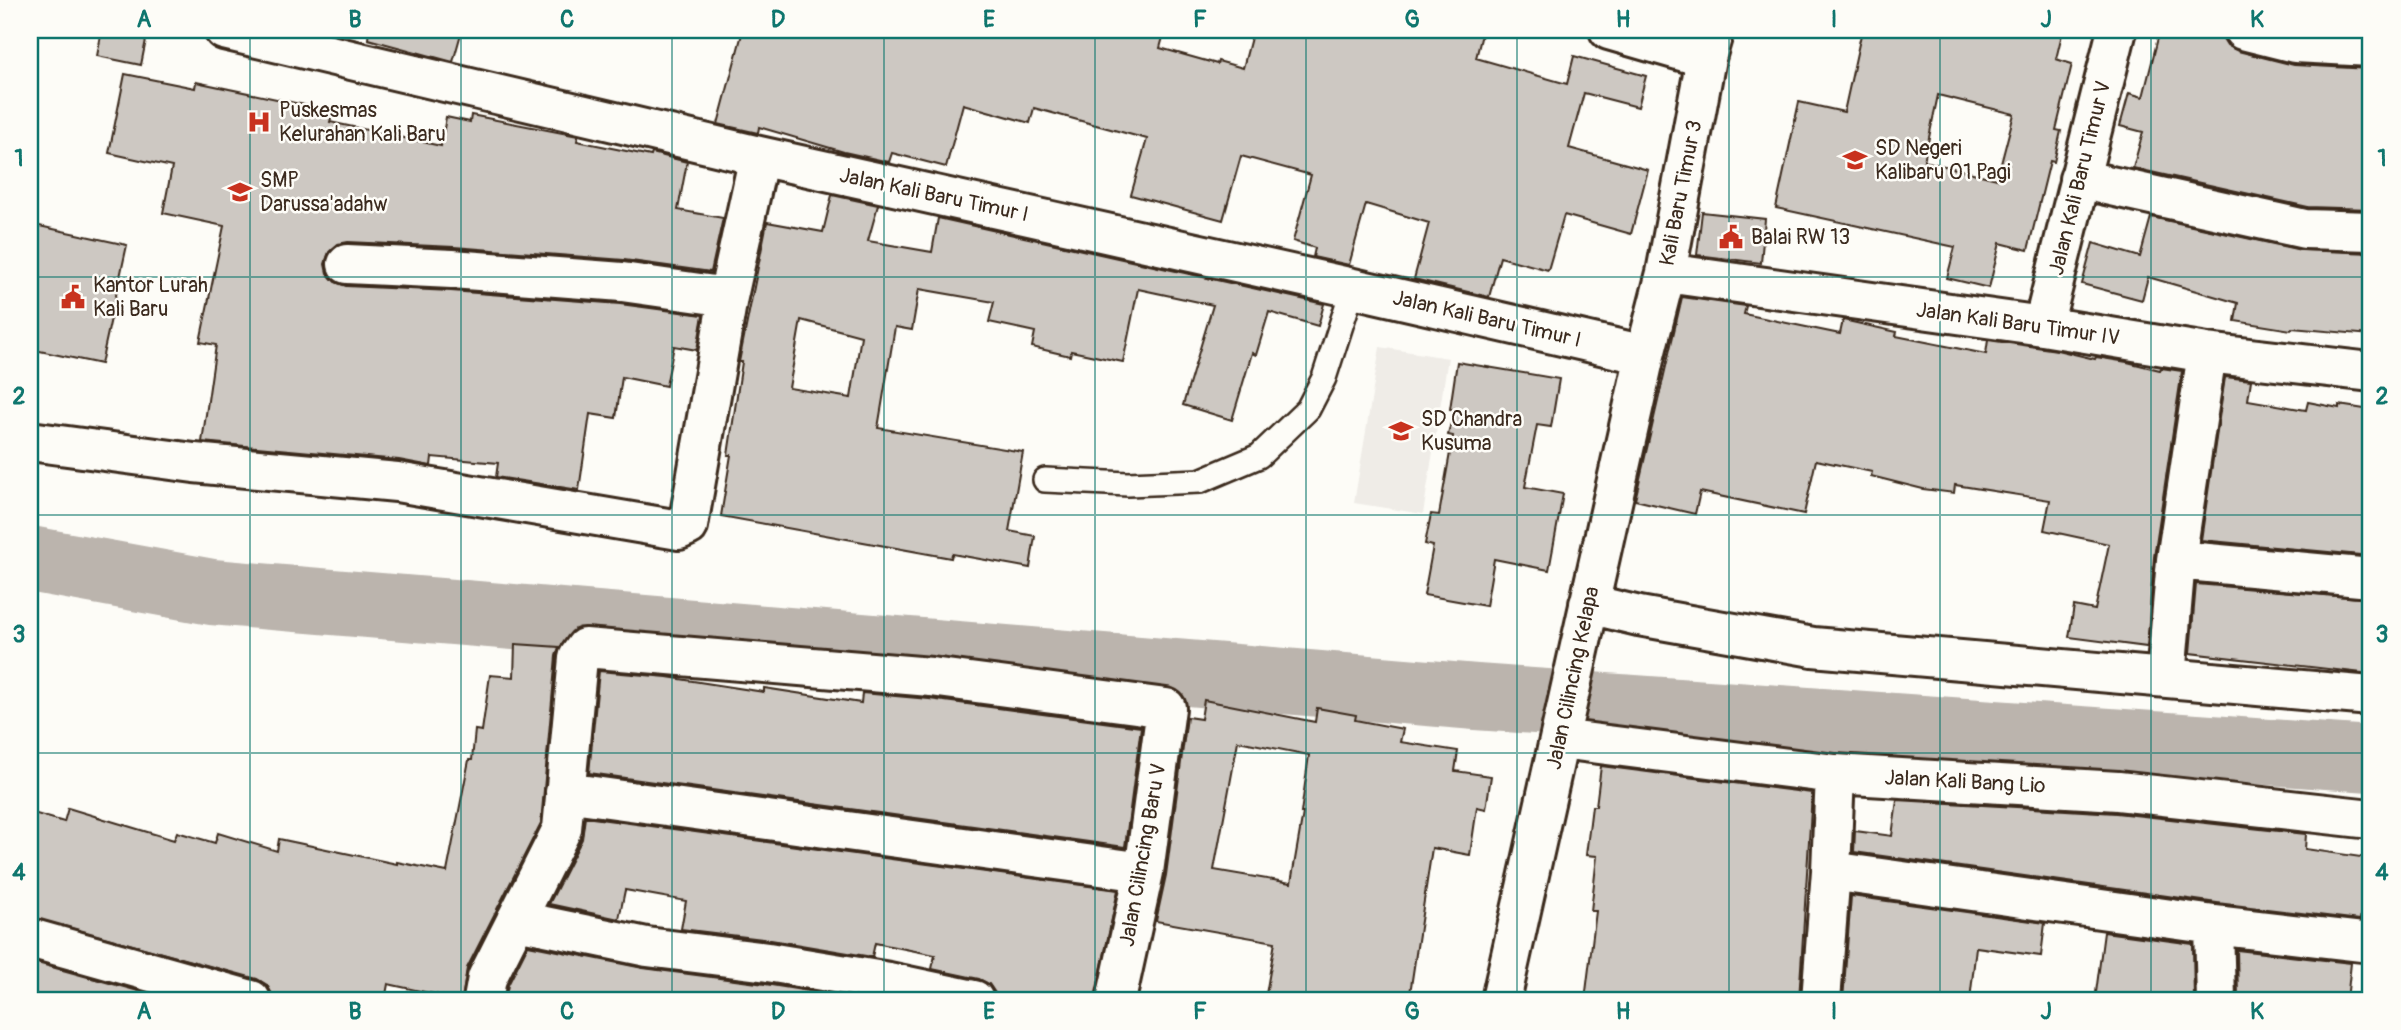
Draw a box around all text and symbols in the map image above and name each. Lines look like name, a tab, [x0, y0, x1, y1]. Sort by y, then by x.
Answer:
text: A	[137, 5, 152, 34]
text: B	[348, 5, 362, 34]
text: C	[560, 5, 574, 34]
text: D	[771, 5, 785, 34]
text: E	[983, 5, 995, 34]
text: F	[1193, 5, 1207, 34]
text: G	[1404, 5, 1420, 34]
text: H	[1616, 5, 1630, 34]
text: I	[1831, 5, 1837, 34]
text: J	[2040, 5, 2052, 34]
text: K	[2250, 5, 2264, 34]
street label: Jalan Kali Baru Timur V	[2043, 78, 2117, 278]
place label: Puskesmas Kelurahan Kali Baru	[279, 97, 446, 148]
hospital icon: Puskesmas Kelurahan Kali Baru	[245, 108, 273, 136]
street label: Kali Baru Timur 3	[1654, 118, 1708, 268]
place label: SD Negeri Kalibaru 01 Pagi	[1875, 135, 2011, 186]
text: 1	[15, 144, 24, 173]
text: 1	[2378, 144, 2387, 173]
school or university icon: SD Negeri Kalibaru 01 Pagi	[1841, 146, 1869, 174]
street label: Jalan Kali Baru Timur I	[837, 162, 1031, 228]
place label: SMP Darussa'adahw	[260, 167, 388, 218]
school or university icon: SMP Darussa'adahw	[226, 178, 254, 206]
public building icon: Balai RW 13	[1717, 223, 1745, 251]
place label: Balai RW 13	[1751, 224, 1850, 251]
place label: Kantor Lurah Kali Baru	[93, 272, 208, 323]
public building icon: Kantor Lurah Kali Baru	[59, 283, 87, 311]
street label: Jalan Kali Baru Timur I	[1390, 284, 1584, 354]
street label: Jalan Kali Baru Timur IV	[1915, 296, 2121, 352]
text: 2	[13, 382, 26, 411]
text: 2	[2376, 382, 2389, 411]
place label: SD Chandra Kusuma	[1421, 406, 1522, 457]
school or university icon: SD Chandra Kusuma	[1387, 417, 1415, 445]
street label: Jalan Cilincing Kelapa	[1540, 584, 1606, 772]
text: 3	[13, 620, 25, 649]
text: 3	[2376, 620, 2388, 649]
street label: Jalan Cilincing Baru V	[1114, 761, 1172, 949]
street label: Jalan Kali Bang Lio	[1884, 764, 2046, 800]
text: 4	[12, 858, 26, 887]
text: 4	[2375, 858, 2389, 887]
text: A	[137, 997, 152, 1026]
text: B	[348, 997, 362, 1026]
text: C	[560, 997, 574, 1026]
text: D	[771, 997, 785, 1026]
text: E	[983, 997, 995, 1026]
text: F	[1193, 997, 1207, 1026]
text: G	[1404, 997, 1420, 1026]
text: H	[1616, 997, 1630, 1026]
text: I	[1831, 997, 1837, 1026]
text: J	[2040, 997, 2052, 1026]
text: K	[2250, 997, 2264, 1026]

